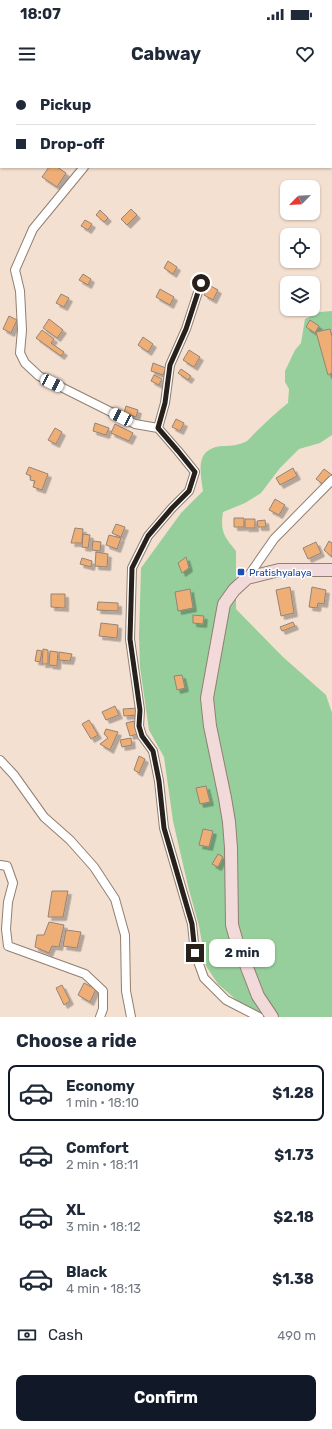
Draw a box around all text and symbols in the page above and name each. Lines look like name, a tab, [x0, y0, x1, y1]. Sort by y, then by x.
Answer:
text: 18:07	[20, 5, 61, 23]
icon: menu	[16, 43, 38, 65]
text: Cabway	[131, 43, 201, 65]
icon: heart	[294, 43, 316, 65]
text: Pickup	[40, 96, 91, 114]
text: Drop-off	[40, 135, 104, 153]
north arrow	[280, 180, 320, 220]
map controls	[280, 180, 320, 316]
button: locate	[280, 228, 320, 268]
route start	[192, 274, 210, 292]
button: layers	[280, 276, 320, 316]
car	[39, 372, 65, 394]
car	[108, 406, 134, 428]
marker: Pratishyalaya	[236, 567, 246, 577]
place label: Pratishyalaya	[249, 567, 312, 579]
callout: 2 min	[209, 939, 275, 967]
route end	[186, 944, 204, 962]
text: 2 min	[224, 945, 260, 960]
text: Choose a ride	[16, 1030, 137, 1052]
icon: car	[18, 1075, 54, 1111]
text: Economy	[66, 1077, 135, 1095]
text: $1.28	[272, 1084, 314, 1102]
text: 1 min · 18:10	[66, 1095, 139, 1110]
icon: car	[18, 1137, 54, 1173]
text: Comfort	[66, 1139, 129, 1157]
text: $1.73	[274, 1146, 314, 1164]
text: 2 min · 18:11	[66, 1157, 138, 1172]
icon: car	[18, 1199, 54, 1235]
text: XL	[66, 1201, 85, 1219]
text: $2.18	[273, 1208, 314, 1226]
text: 3 min · 18:12	[66, 1219, 141, 1234]
icon: car	[18, 1261, 54, 1297]
text: Black	[66, 1263, 107, 1281]
text: $1.38	[272, 1270, 314, 1288]
text: 4 min · 18:13	[66, 1281, 141, 1296]
icon: cash	[16, 1324, 38, 1346]
text: Cash	[48, 1326, 83, 1344]
text: 490 m	[277, 1328, 316, 1343]
button: Confirm	[16, 1375, 316, 1421]

